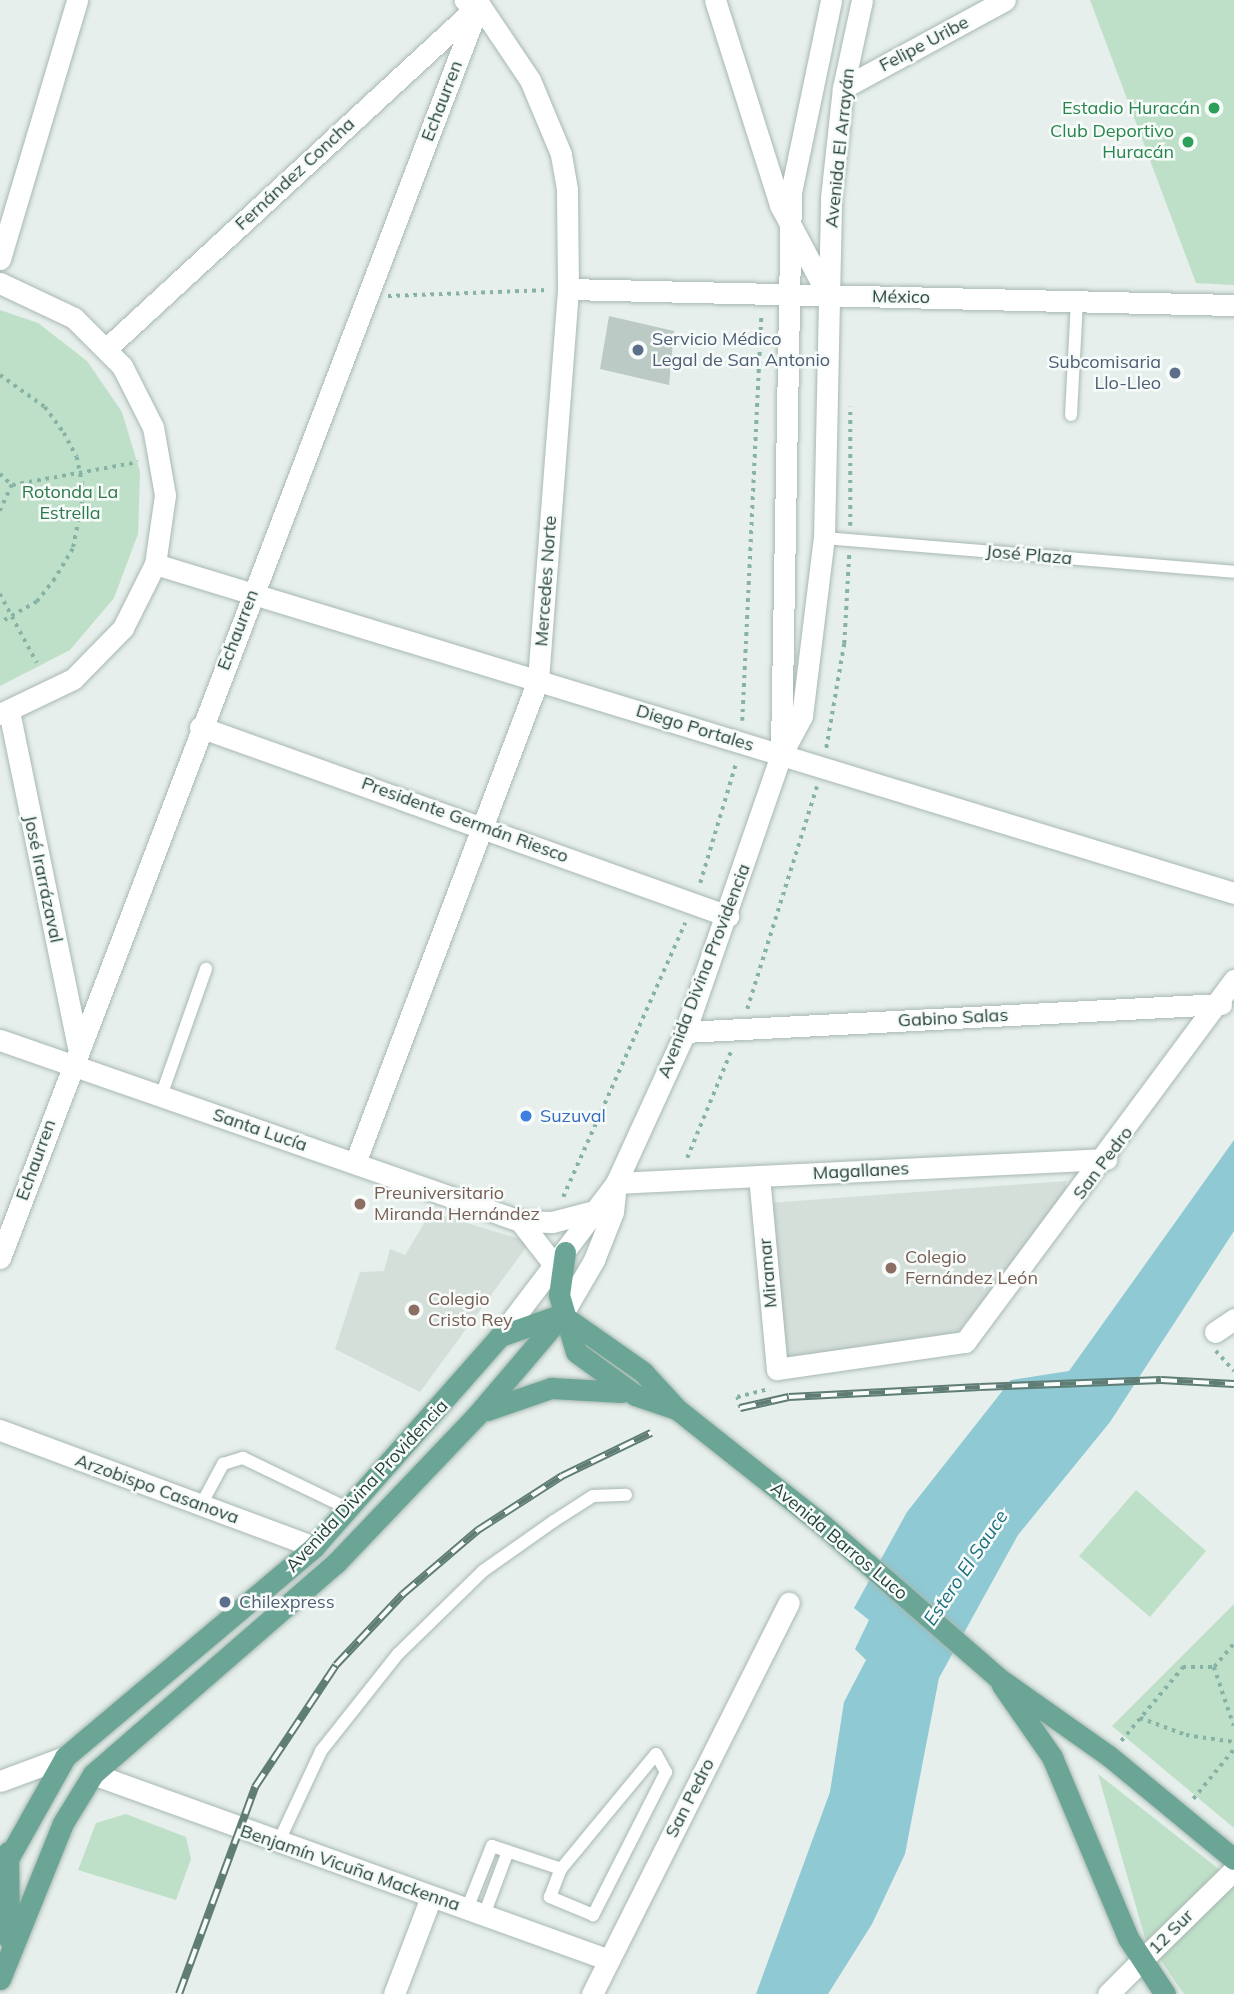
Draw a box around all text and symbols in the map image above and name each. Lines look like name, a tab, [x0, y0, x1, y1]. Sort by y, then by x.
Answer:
street label: Felipe Uribe	[876, 11, 972, 77]
street label: Echaurren	[417, 58, 467, 144]
street label: Avenida El Arrayán	[821, 67, 859, 229]
place label: Estadio Huracán	[1062, 97, 1200, 119]
marker: Estadio Huracán	[1206, 100, 1222, 116]
street label: Fernández Concha	[231, 113, 359, 235]
place label: Club Deportivo Huracán	[1050, 121, 1174, 164]
marker: Club Deportivo Huracán	[1180, 134, 1196, 150]
street label: México	[872, 286, 930, 308]
place label: Servicio Médico Legal de San Antonio	[652, 329, 830, 372]
marker: Servicio Médico Legal de San Antonio	[630, 342, 646, 358]
place label: Subcomisaria Llo-Lleo	[1048, 352, 1161, 394]
marker: Subcomisaria Llo-Lleo	[1167, 365, 1183, 381]
park label: Rotonda La Estrella	[22, 482, 118, 524]
street label: Mercedes Norte	[531, 515, 561, 647]
street label: José Plaza	[985, 540, 1073, 570]
street label: Echaurren	[213, 587, 263, 673]
street label: Diego Portales	[633, 700, 757, 756]
street label: Presidente Germán Riesco	[359, 772, 571, 868]
street label: José Irarrázaval	[19, 813, 67, 945]
street label: Avenida Divina Providencia	[653, 861, 755, 1081]
street label: Gabino Salas	[897, 1004, 1009, 1032]
street label: Santa Lucía	[210, 1104, 310, 1156]
place label: Suzuval	[540, 1105, 606, 1127]
marker: Suzuval	[518, 1108, 534, 1124]
street label: Echaurren	[11, 1117, 61, 1203]
street label: San Pedro	[1069, 1122, 1137, 1204]
street label: Magallanes	[812, 1158, 910, 1184]
place label: Preuniversitario Miranda Hernández	[374, 1183, 540, 1226]
marker: Preuniversitario Miranda Hernández	[352, 1196, 368, 1212]
street label: Miramar	[754, 1237, 782, 1309]
place label: Colegio Fernández León	[905, 1247, 1038, 1290]
marker: Colegio Fernández León	[883, 1260, 899, 1276]
place label: Colegio Cristo Rey	[428, 1289, 513, 1332]
marker: Colegio Cristo Rey	[406, 1302, 422, 1318]
street label: Avenida Divina Providencia	[281, 1395, 453, 1577]
street label: Arzobispo Casanova	[72, 1449, 242, 1529]
street label: Avenida Barros Luco	[766, 1477, 912, 1605]
water label: Estero El Sauce	[919, 1506, 1013, 1630]
place label: Chilexpress	[239, 1591, 335, 1613]
marker: Chilexpress	[217, 1594, 233, 1610]
street label: San Pedro	[661, 1755, 719, 1841]
street label: Benjamín Vicuña Mackenna	[237, 1820, 463, 1916]
street label: 12 Sur	[1144, 1905, 1198, 1959]

